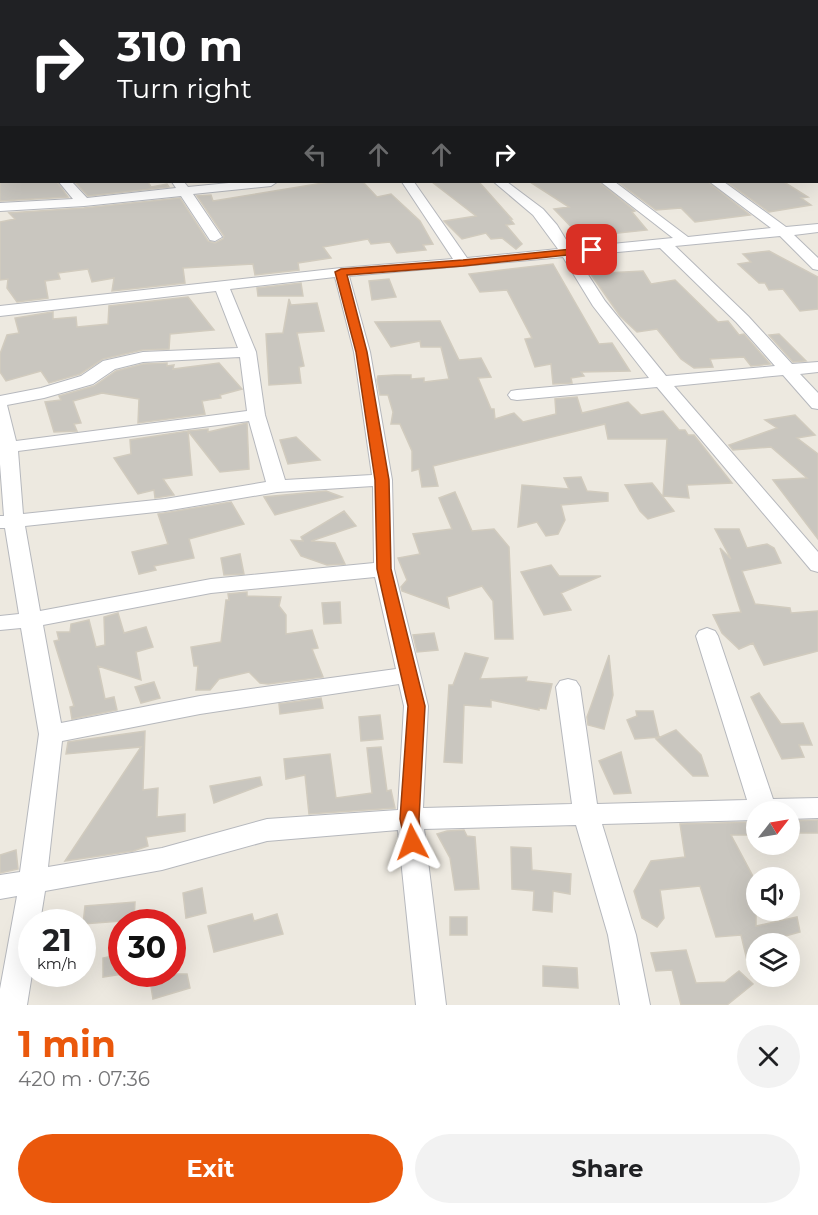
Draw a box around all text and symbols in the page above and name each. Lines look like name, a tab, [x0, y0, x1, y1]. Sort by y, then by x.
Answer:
text: 310 m	[117, 20, 243, 72]
icon: right	[18, 24, 96, 102]
text: Turn right	[117, 72, 252, 105]
icon: left	[299, 138, 332, 171]
icon: ahead	[362, 138, 395, 171]
icon: ahead	[425, 138, 458, 171]
icon: right	[488, 138, 521, 171]
pin	[566, 224, 617, 275]
icon: arrive	[575, 233, 608, 266]
north arrow	[746, 801, 800, 855]
map controls	[746, 801, 800, 987]
position arrow	[380, 810, 444, 874]
button: sound	[746, 867, 800, 921]
speed limit sign: 30	[108, 909, 186, 987]
text: 21	[42, 922, 72, 959]
button: layers	[746, 933, 800, 987]
text: km/h	[37, 954, 77, 973]
text: 1 min	[18, 1022, 116, 1066]
button: close	[737, 1025, 800, 1088]
text: 420 m · 07:36	[18, 1067, 150, 1091]
button: Exit	[18, 1134, 403, 1203]
button: Share	[415, 1134, 800, 1203]

